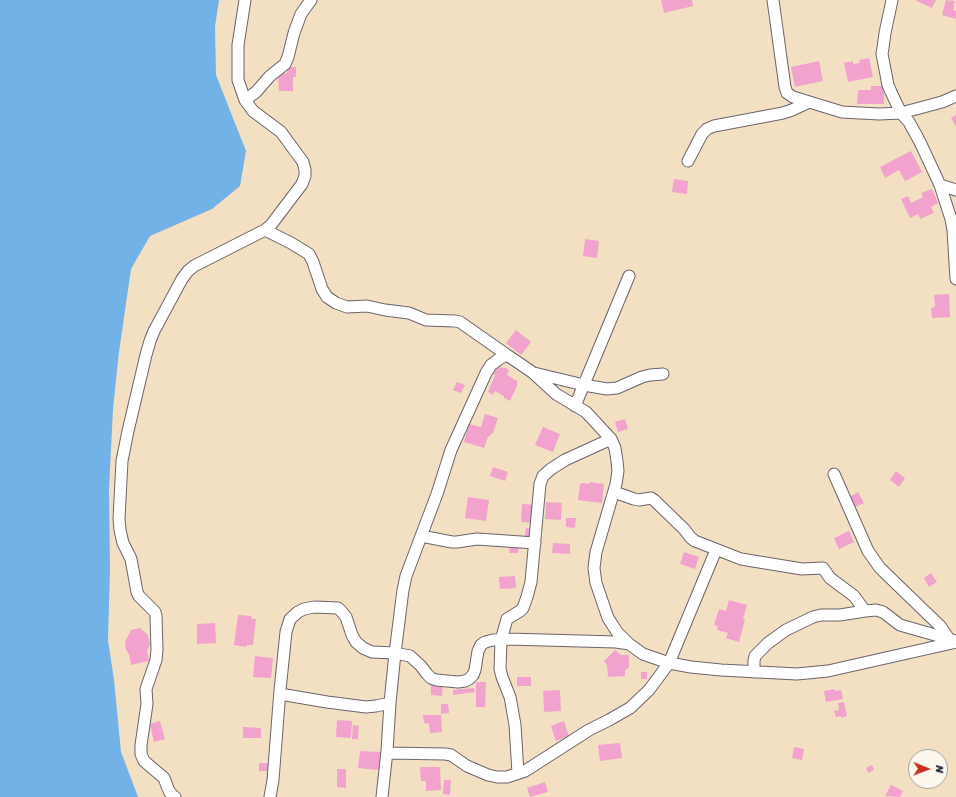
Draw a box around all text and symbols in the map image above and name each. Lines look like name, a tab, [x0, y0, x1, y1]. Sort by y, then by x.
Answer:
north arrow	[908, 749, 948, 789]
text: N	[930, 765, 949, 773]

